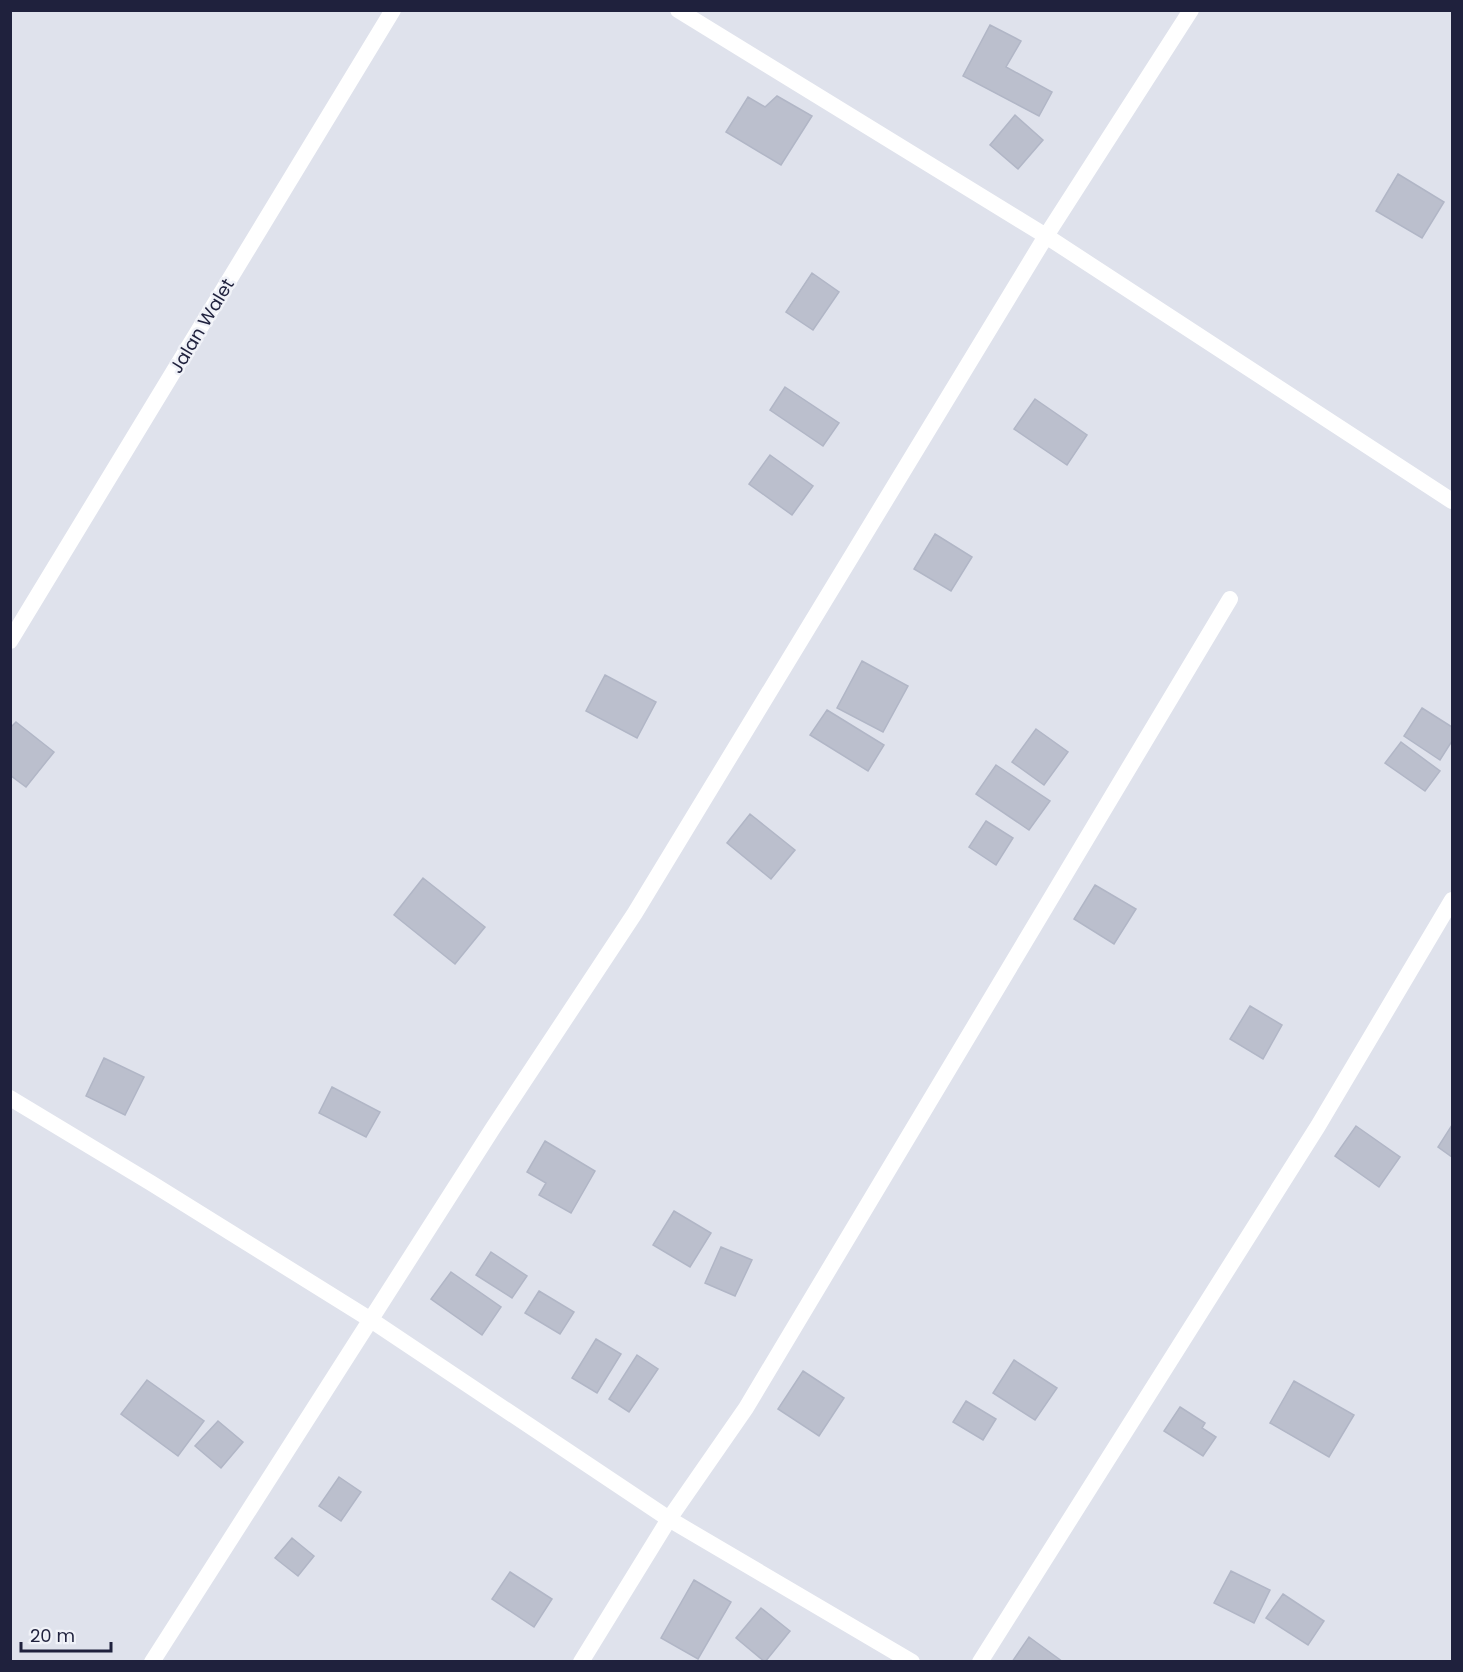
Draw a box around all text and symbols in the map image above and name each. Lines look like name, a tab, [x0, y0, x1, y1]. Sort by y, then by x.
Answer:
street label: Jalan Walet	[163, 274, 240, 378]
scale bar	[21, 1615, 111, 1653]
text: 20 m	[30, 1623, 75, 1648]

